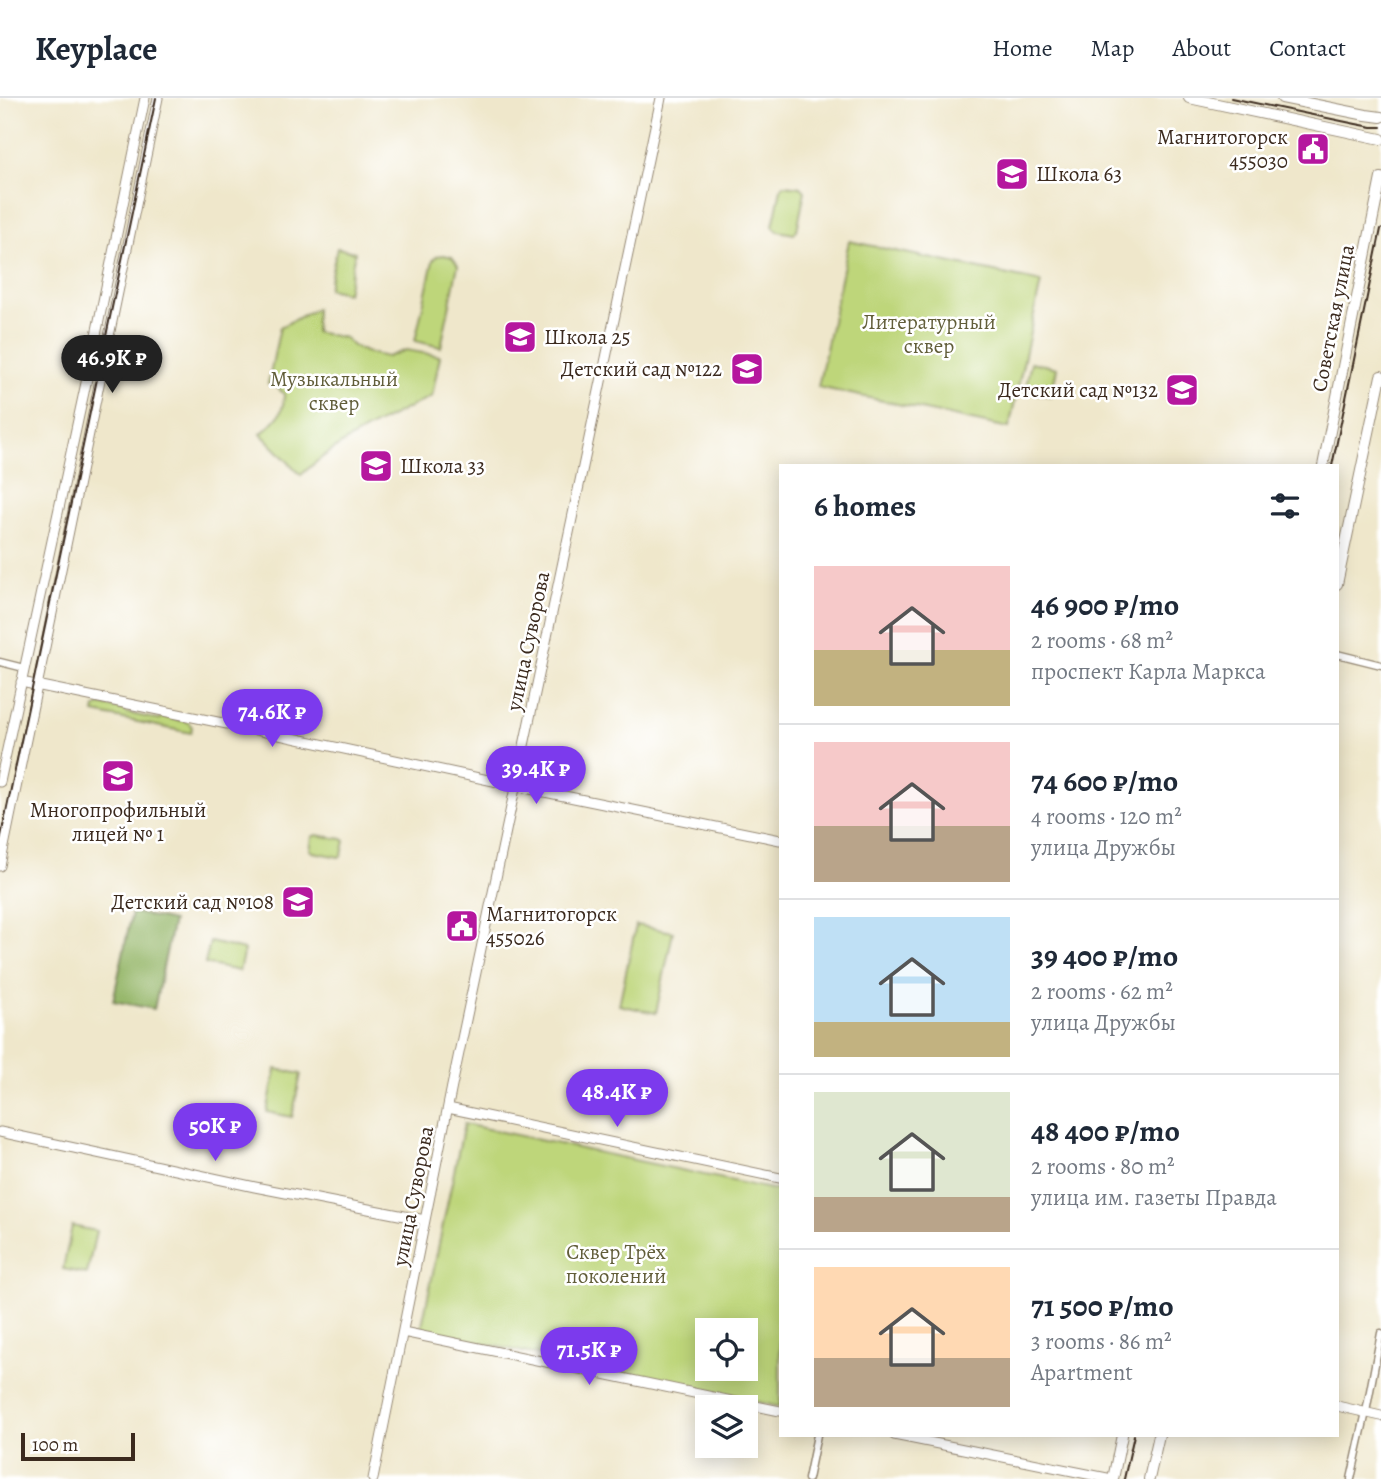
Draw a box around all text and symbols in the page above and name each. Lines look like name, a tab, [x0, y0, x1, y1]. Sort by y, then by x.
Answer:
text: Keyplace	[35, 26, 157, 71]
text: Home	[992, 32, 1053, 64]
text: Map	[1091, 32, 1135, 64]
text: About	[1173, 32, 1231, 64]
text: Contact	[1269, 32, 1346, 64]
place label: Магнитогорск 455030	[1157, 123, 1288, 175]
public building icon: Магнитогорск 455030	[1294, 130, 1332, 168]
school or university icon: Школа 63	[993, 155, 1031, 193]
place label: Школа 63	[1036, 160, 1122, 188]
street label: Советская улица	[1305, 242, 1361, 394]
park label: Литературный сквер	[862, 308, 996, 360]
school or university icon: Школа 25	[501, 318, 539, 356]
place label: Школа 25	[544, 323, 631, 351]
pin: 46.9K ₽	[47, 336, 177, 395]
text: 46.9K ₽	[77, 342, 147, 373]
school or university icon: Детский сад №122	[728, 350, 766, 388]
place label: Детский сад №122	[561, 355, 722, 383]
park label: Музыкальный сквер	[270, 365, 398, 417]
school or university icon: Детский сад №132	[1163, 371, 1201, 409]
place label: Детский сад №132	[998, 376, 1158, 404]
school or university icon: Школа 33	[357, 447, 395, 485]
place label: Школа 33	[400, 452, 485, 480]
text: 6 homes	[814, 486, 916, 526]
icon: filters	[1266, 487, 1304, 525]
street label: улица Суворова	[499, 568, 557, 714]
text: 46 900 ₽/mo	[1031, 585, 1179, 625]
icon: home	[870, 594, 954, 678]
text: 2 rooms · 68 m²	[1031, 625, 1173, 656]
text: проспект Карла Маркса	[1031, 656, 1266, 687]
pin: 74.6K ₽	[207, 690, 337, 749]
text: 74.6K ₽	[238, 696, 306, 727]
pin: 39.4K ₽	[471, 746, 601, 806]
text: 39.4K ₽	[502, 753, 570, 784]
school or university icon: Многопрофильный лицей № 1	[99, 757, 137, 795]
text: 74 600 ₽/mo	[1031, 761, 1178, 801]
icon: home	[870, 770, 954, 854]
place label: Многопрофильный лицей № 1	[30, 796, 206, 848]
text: 4 rooms · 120 m²	[1031, 801, 1182, 832]
text: улица Дружбы	[1031, 832, 1176, 863]
school or university icon: Детский сад №108	[279, 883, 317, 921]
place label: Детский сад №108	[111, 888, 274, 916]
place label: Магнитогорск 455026	[486, 900, 617, 952]
public building icon: Магнитогорск 455026	[443, 907, 481, 945]
text: 39 400 ₽/mo	[1031, 936, 1178, 976]
icon: home	[870, 945, 954, 1029]
text: 2 rooms · 62 m²	[1031, 976, 1173, 1007]
text: улица Дружбы	[1031, 1007, 1176, 1038]
pin: 48.4K ₽	[552, 1070, 682, 1129]
text: 48.4K ₽	[582, 1076, 652, 1107]
pin: 50K ₽	[166, 1104, 264, 1163]
text: 50K ₽	[189, 1110, 241, 1141]
text: 48 400 ₽/mo	[1031, 1111, 1180, 1151]
icon: home	[870, 1120, 954, 1204]
street label: улица Суворова	[386, 1123, 440, 1269]
text: 2 rooms · 80 m²	[1031, 1151, 1175, 1182]
text: улица им. газеты Правда	[1031, 1182, 1277, 1213]
park label: Сквер Трёх поколений	[566, 1238, 667, 1290]
text: 71 500 ₽/mo	[1031, 1286, 1174, 1326]
icon: home	[870, 1295, 954, 1379]
map controls	[695, 1318, 758, 1458]
button: locate	[695, 1318, 758, 1381]
text: 3 rooms · 86 m²	[1031, 1326, 1172, 1357]
pin: 71.5K ₽	[524, 1328, 654, 1387]
text: 71.5K ₽	[557, 1334, 622, 1365]
text: Apartment	[1031, 1357, 1133, 1388]
button: layers	[695, 1395, 758, 1458]
scale bar	[21, 1430, 135, 1462]
text: 100 m	[32, 1432, 78, 1458]

